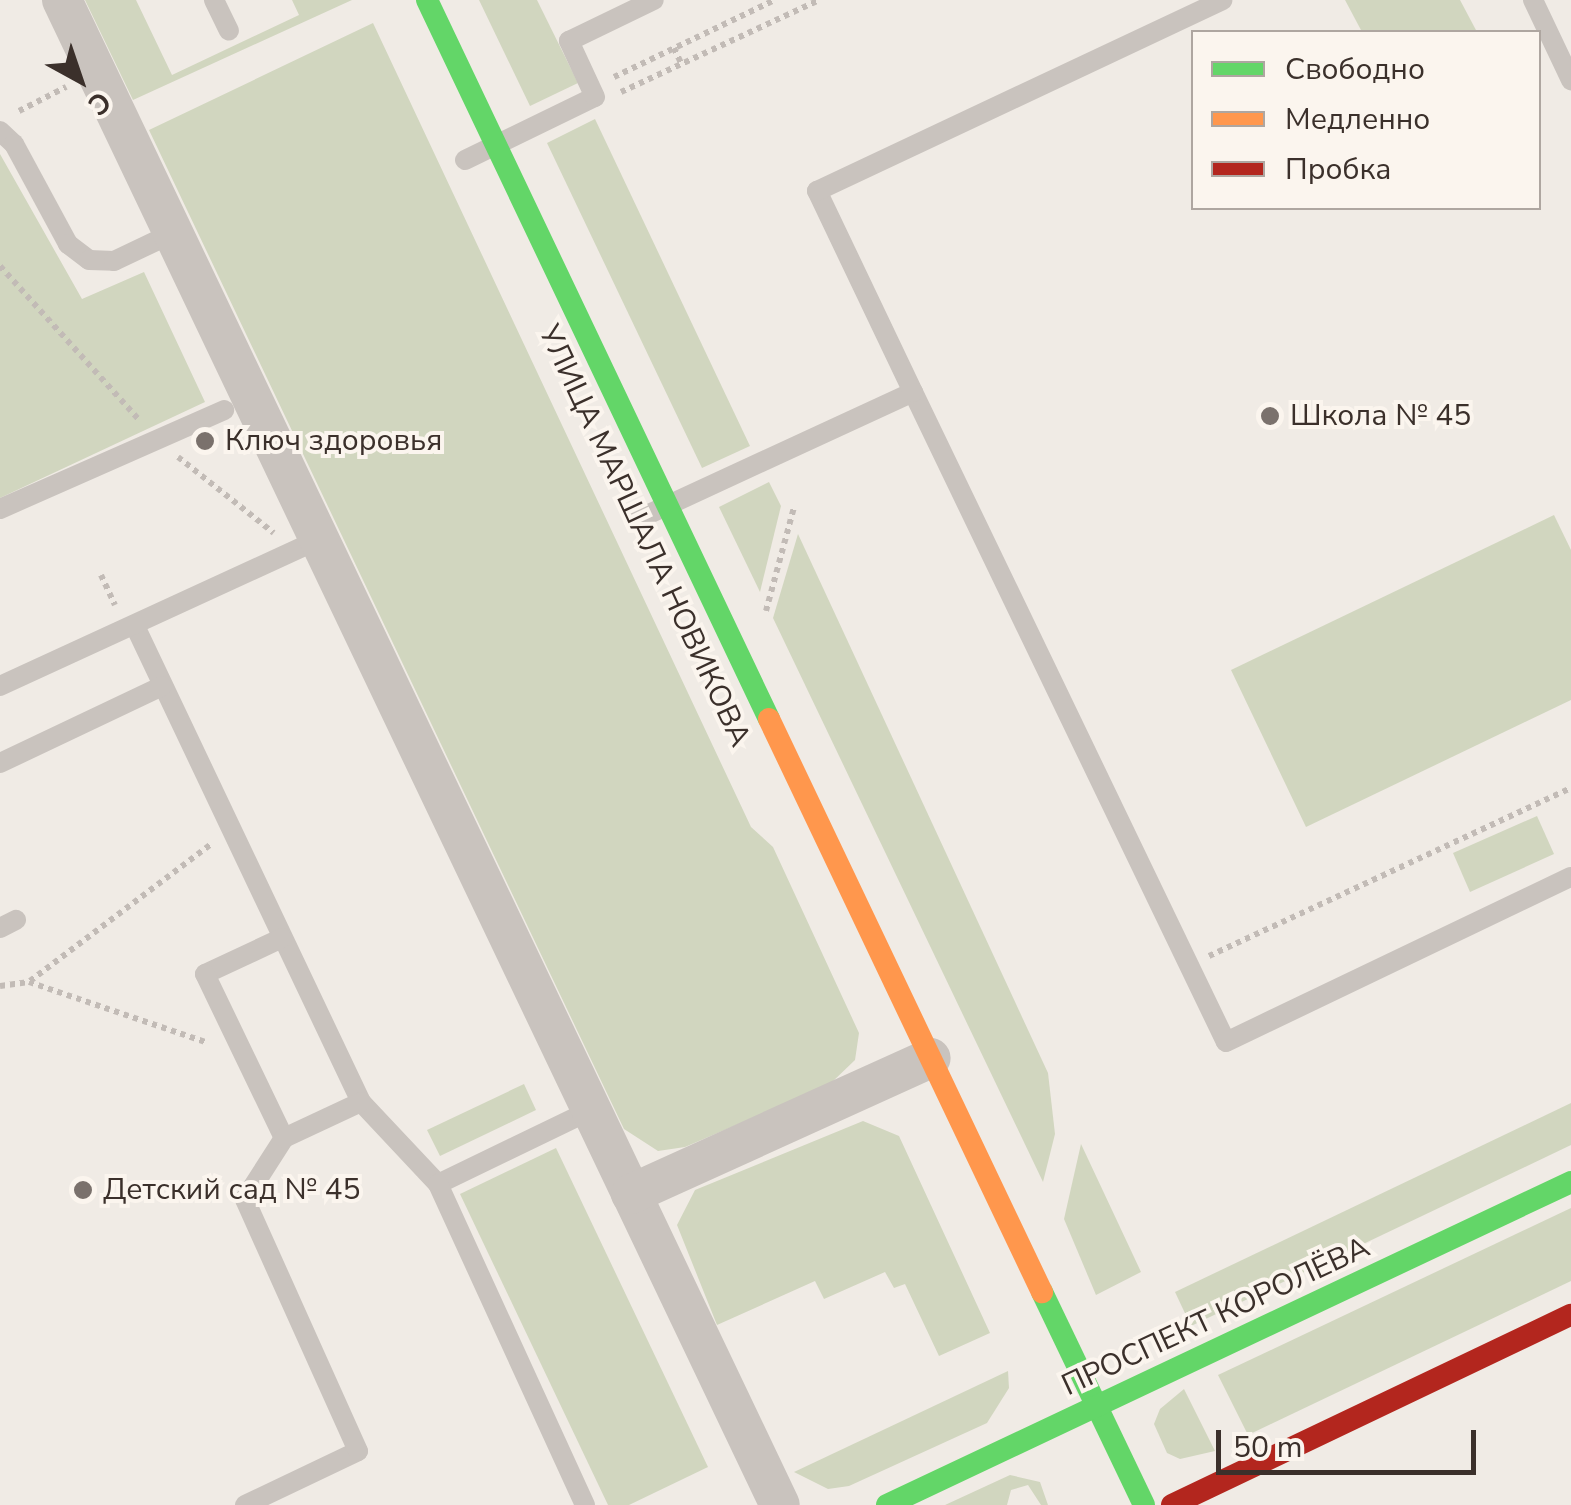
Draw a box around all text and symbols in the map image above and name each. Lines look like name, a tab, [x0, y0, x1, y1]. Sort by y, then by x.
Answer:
north arrow	[30, 30, 130, 130]
legend	[1191, 30, 1541, 210]
text: Свободно	[1285, 49, 1425, 90]
text: С	[80, 82, 119, 124]
text: Медленно	[1285, 99, 1430, 140]
text: Пробка	[1285, 149, 1391, 190]
street label: УЛИЦА МАРШАЛА НОВИКОВА	[530, 319, 758, 753]
place label: Школа № 45	[1290, 398, 1471, 434]
marker: Школа № 45	[1259, 405, 1281, 427]
place label: Ключ здоровья	[225, 423, 442, 459]
marker: Ключ здоровья	[194, 430, 216, 452]
place label: Детский сад № 45	[103, 1172, 360, 1208]
marker: Детский сад № 45	[72, 1179, 94, 1201]
street label: ПРОСПЕКТ КОРОЛЁВА	[1057, 1230, 1375, 1404]
scale bar	[1221, 1410, 1481, 1472]
text: 50 m	[1233, 1427, 1302, 1468]

